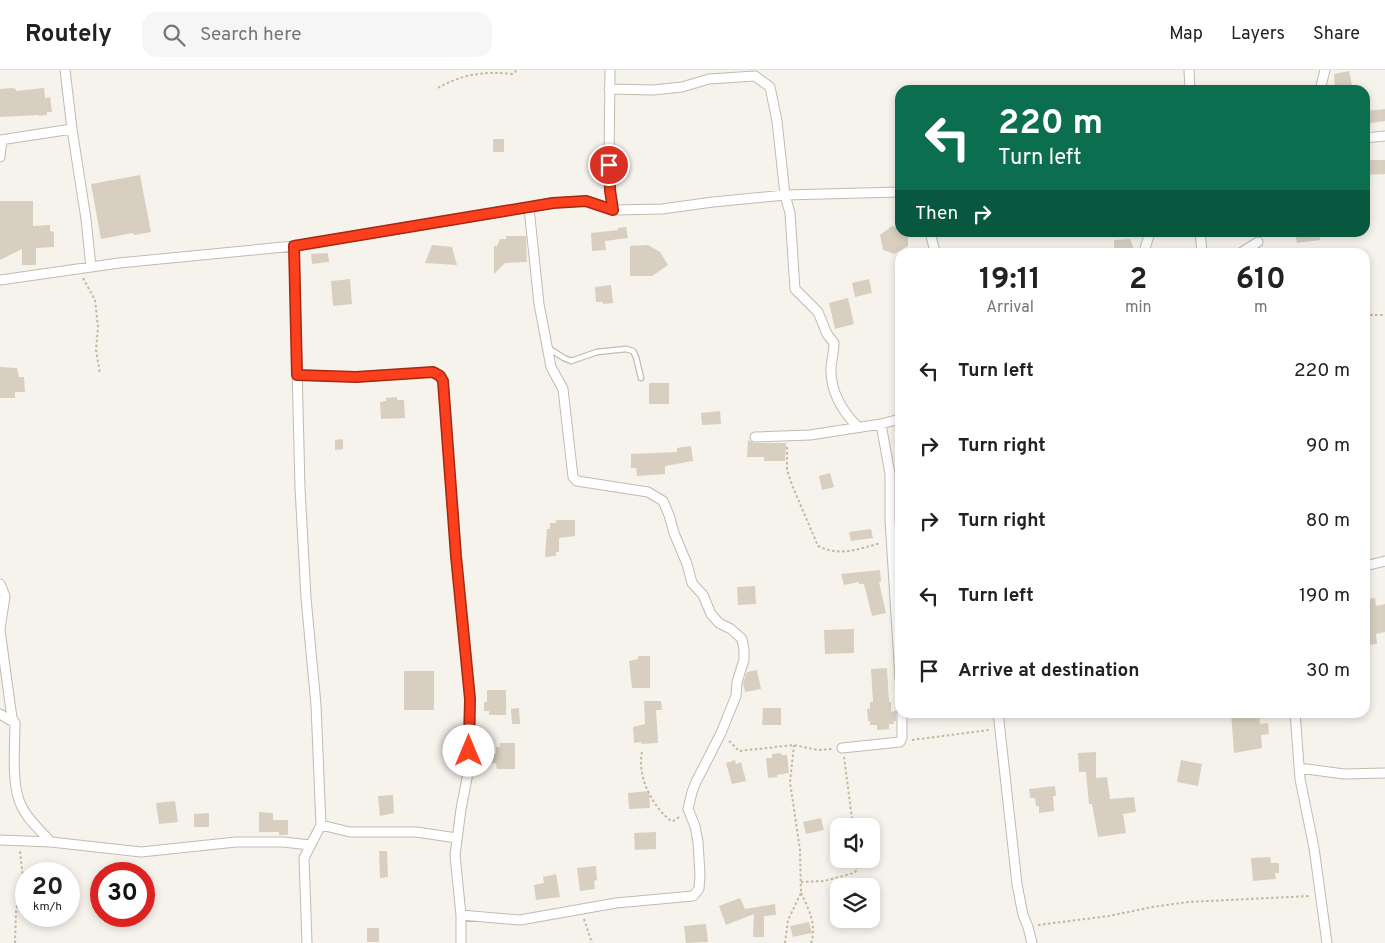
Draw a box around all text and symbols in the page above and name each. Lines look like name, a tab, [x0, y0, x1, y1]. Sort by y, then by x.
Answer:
search box	[142, 12, 492, 57]
text: Routely	[25, 20, 112, 50]
icon: search	[160, 21, 188, 49]
text: Search here	[200, 23, 301, 47]
text: Map	[1169, 23, 1203, 46]
text: Layers	[1231, 23, 1285, 46]
text: Share	[1313, 23, 1360, 46]
text: 220 m	[998, 102, 1103, 146]
icon: left	[915, 105, 980, 170]
pin	[588, 144, 630, 186]
text: Turn left	[998, 145, 1081, 172]
icon: arrive	[595, 151, 623, 179]
icon: right	[968, 200, 996, 228]
text: Then	[915, 202, 958, 226]
text: 19:11	[979, 262, 1041, 299]
text: 2	[1129, 262, 1147, 299]
text: 610	[1236, 262, 1286, 299]
text: Arrival	[986, 298, 1034, 318]
text: min	[1125, 298, 1152, 318]
text: m	[1254, 298, 1268, 318]
icon: left	[915, 357, 943, 385]
text: Turn left	[958, 359, 1034, 383]
text: 220 m	[1294, 359, 1350, 383]
icon: right	[915, 432, 943, 460]
text: Turn right	[958, 434, 1046, 458]
text: 90 m	[1306, 434, 1350, 458]
icon: right	[915, 507, 943, 535]
text: Turn right	[958, 509, 1046, 533]
text: 80 m	[1306, 509, 1350, 533]
icon: left	[915, 582, 943, 610]
text: Turn left	[958, 584, 1034, 608]
text: 190 m	[1299, 584, 1350, 608]
icon: arrive	[915, 657, 943, 685]
text: Arrive at destination	[958, 659, 1139, 683]
text: 30 m	[1306, 659, 1350, 683]
position arrow	[442, 724, 494, 776]
map controls	[830, 818, 880, 928]
button: sound	[830, 818, 880, 868]
speed limit sign: 30	[90, 862, 155, 927]
text: 20	[32, 872, 63, 904]
button: layers	[830, 878, 880, 928]
text: km/h	[33, 899, 62, 915]

